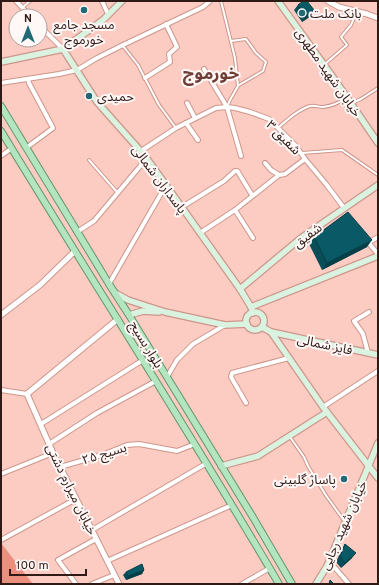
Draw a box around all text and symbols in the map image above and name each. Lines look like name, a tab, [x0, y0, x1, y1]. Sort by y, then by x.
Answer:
marker: مسجد جامع خورموج	[79, 5, 89, 15]
place label: بانک ملت	[310, 7, 361, 23]
north arrow	[8, 8, 48, 48]
marker: بانک ملت	[297, 8, 307, 18]
text: N	[24, 12, 32, 26]
place label: مسجد جامع خورموج	[53, 18, 115, 50]
street label: خیابان شهید مطهری	[291, 26, 364, 121]
district label: خورموج	[183, 64, 239, 86]
place label: حمیدی	[97, 90, 134, 106]
marker: حمیدی	[84, 91, 94, 101]
street label: شفیق ۳	[262, 118, 303, 159]
street label: پاسداران شمالی	[127, 143, 189, 218]
street label: شفیق	[291, 221, 326, 253]
street label: بلوار بسیج	[124, 318, 166, 372]
street label: فایز شمالی	[295, 332, 354, 360]
street label: بسیج ۲۵	[80, 441, 129, 470]
street label: خیابان میرارم دشتی	[41, 442, 99, 538]
place label: پاساژ گلبینی	[274, 473, 336, 489]
marker: پاساژ گلبینی	[339, 474, 349, 484]
street label: خیابان شهید رجایی	[318, 478, 372, 573]
scale bar	[10, 551, 86, 577]
text: 100 m	[16, 558, 49, 574]

